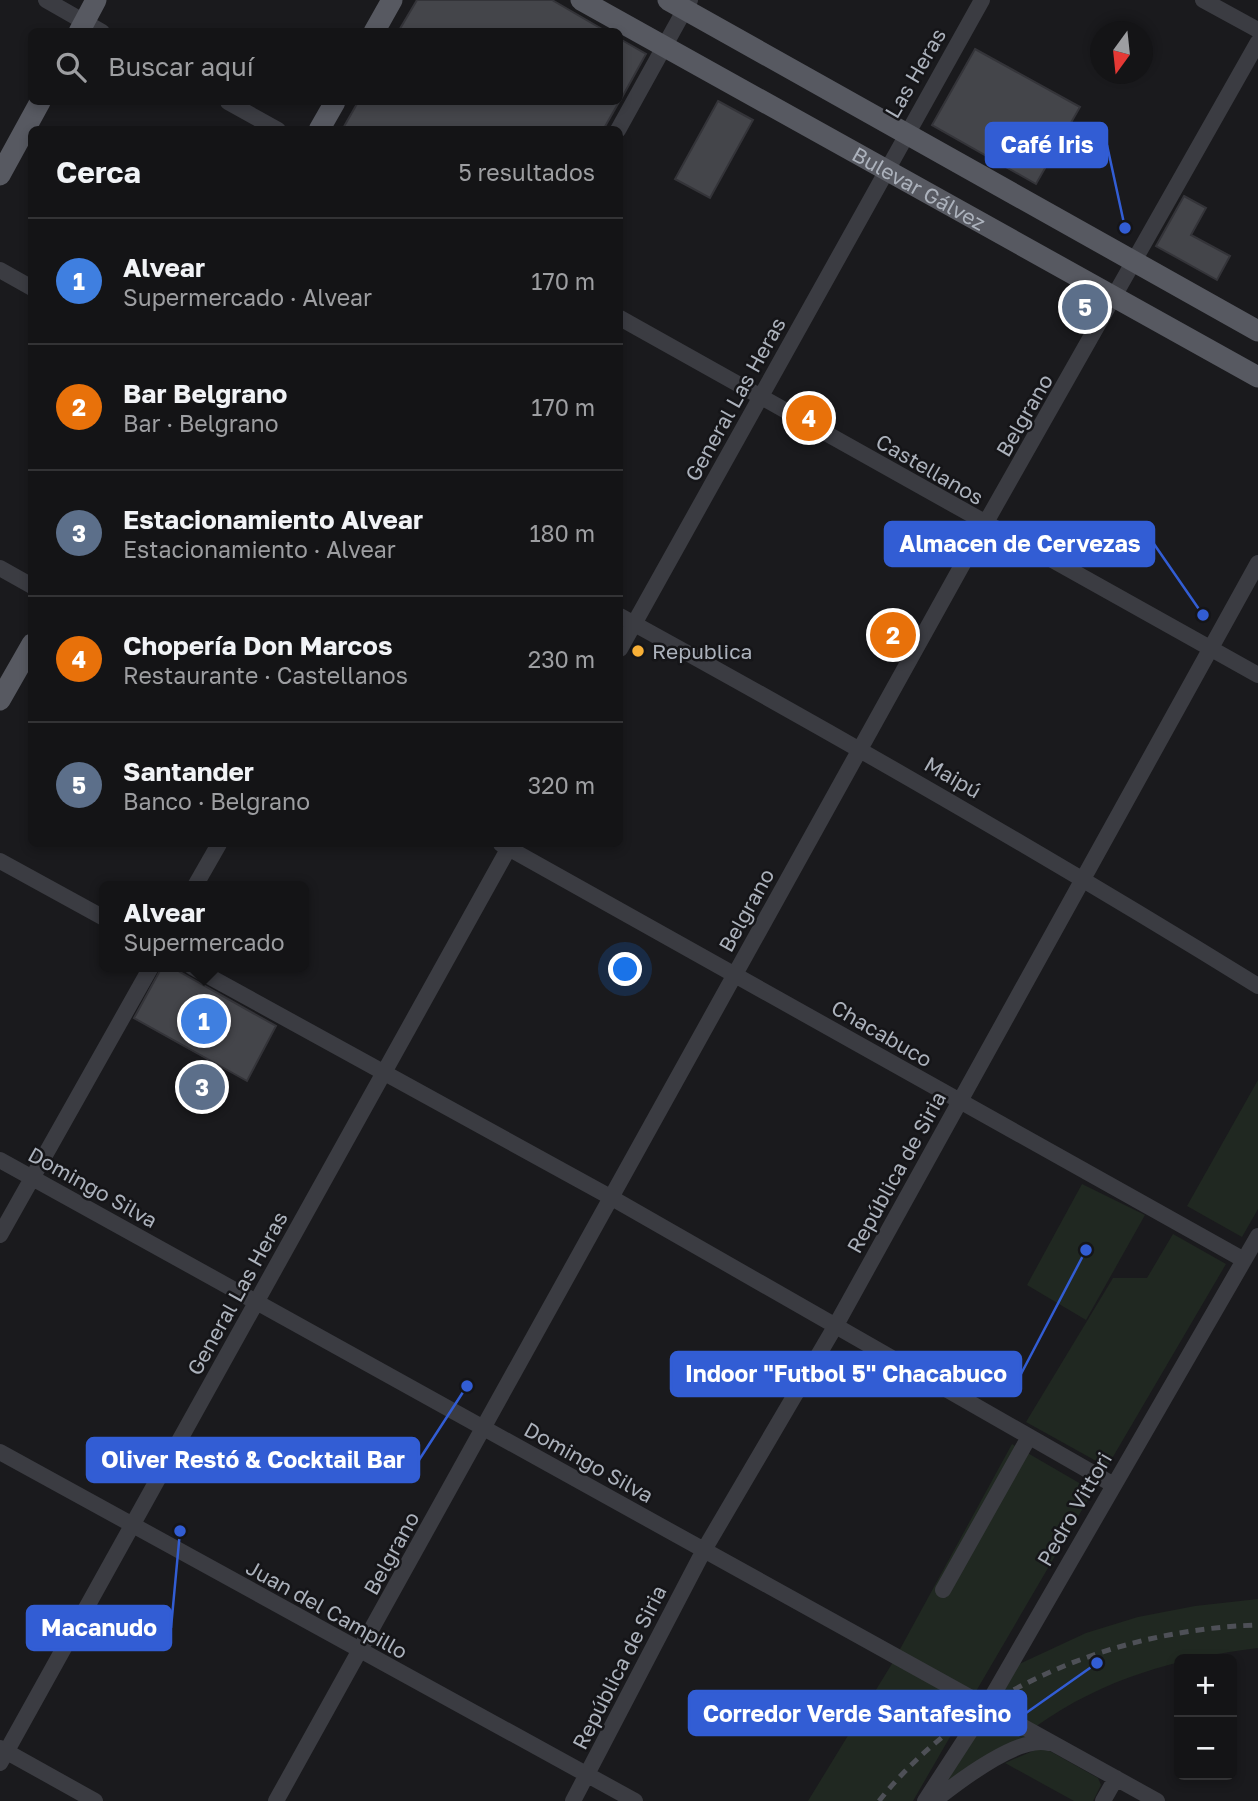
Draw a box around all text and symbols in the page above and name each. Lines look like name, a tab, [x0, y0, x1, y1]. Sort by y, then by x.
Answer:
north arrow	[1090, 21, 1153, 84]
street label: Las Heras	[879, 23, 951, 123]
search box	[28, 28, 623, 105]
icon: search	[52, 48, 90, 86]
text: Buscar aquí	[108, 51, 254, 82]
callout: Café Iris	[986, 123, 1107, 167]
text: Café Iris	[1000, 130, 1094, 158]
street label: Bulevar Gálvez	[848, 141, 990, 236]
text: Cerca	[56, 154, 141, 190]
text: 5 resultados	[458, 158, 595, 186]
text: Alvear	[123, 252, 205, 283]
text: 1	[73, 267, 85, 295]
text: 170 m	[531, 267, 595, 295]
pin: 5	[1062, 281, 1108, 333]
text: Supermercado · Alvear	[123, 283, 372, 311]
street label: General Las Heras	[679, 312, 791, 486]
street label: Belgrano	[990, 369, 1058, 461]
text: Bar Belgrano	[123, 378, 287, 409]
pin: 4	[786, 392, 832, 444]
text: 2	[72, 393, 86, 421]
text: 170 m	[531, 393, 595, 421]
text: Bar · Belgrano	[123, 409, 278, 437]
street label: Castellanos	[872, 428, 988, 510]
text: Estacionamiento Alvear	[123, 504, 423, 535]
text: 3	[72, 519, 86, 547]
text: 180 m	[529, 519, 595, 547]
callout: Almacen de Cervezas	[885, 522, 1154, 566]
text: Almacen de Cervezas	[899, 529, 1141, 557]
text: Estacionamiento · Alvear	[123, 535, 396, 563]
pin: 2	[870, 609, 916, 661]
text: Chopería Don Marcos	[123, 630, 392, 661]
place label: Republica	[652, 638, 752, 664]
marker: Republica	[630, 643, 646, 659]
text: 4	[72, 645, 86, 673]
text: 230 m	[528, 645, 595, 673]
text: Restaurante · Castellanos	[123, 661, 408, 689]
street label: Maipú	[920, 750, 986, 804]
text: Santander	[123, 756, 254, 787]
text: 5	[72, 771, 86, 799]
text: 320 m	[528, 771, 595, 799]
text: Banco · Belgrano	[123, 787, 310, 815]
street label: Belgrano	[713, 864, 779, 956]
popup	[99, 881, 309, 972]
text: Alvear	[123, 897, 206, 928]
text: Supermercado	[123, 928, 285, 956]
your location	[608, 952, 642, 986]
street label: Chacabuco	[827, 994, 937, 1072]
pin: 1	[181, 995, 227, 1047]
pin: 3	[179, 1061, 225, 1113]
street label: República de Siria	[841, 1087, 951, 1257]
street label: Domingo Silva	[24, 1141, 162, 1233]
street label: General Las Heras	[181, 1206, 293, 1380]
callout: Indoor "Futbol 5" Chacabuco	[671, 1352, 1021, 1396]
text: Indoor "Futbol 5" Chacabuco	[685, 1359, 1007, 1387]
street label: Domingo Silva	[520, 1416, 658, 1508]
callout: Oliver Restó & Cocktail Bar	[87, 1438, 419, 1482]
text: Oliver Restó & Cocktail Bar	[101, 1445, 405, 1473]
street label: Pedro Vittori	[1031, 1447, 1117, 1571]
street label: Belgrano	[358, 1507, 424, 1599]
street label: Juan del Campillo	[242, 1554, 412, 1664]
street label: República de Siria	[566, 1581, 672, 1753]
callout: Macanudo	[27, 1606, 171, 1650]
text: Macanudo	[41, 1613, 157, 1641]
map controls	[1174, 1654, 1237, 1780]
button: +	[1174, 1654, 1237, 1717]
callout: Corredor Verde Santafesino	[689, 1691, 1026, 1735]
text: Corredor Verde Santafesino	[703, 1699, 1011, 1727]
button: −	[1174, 1717, 1237, 1780]

